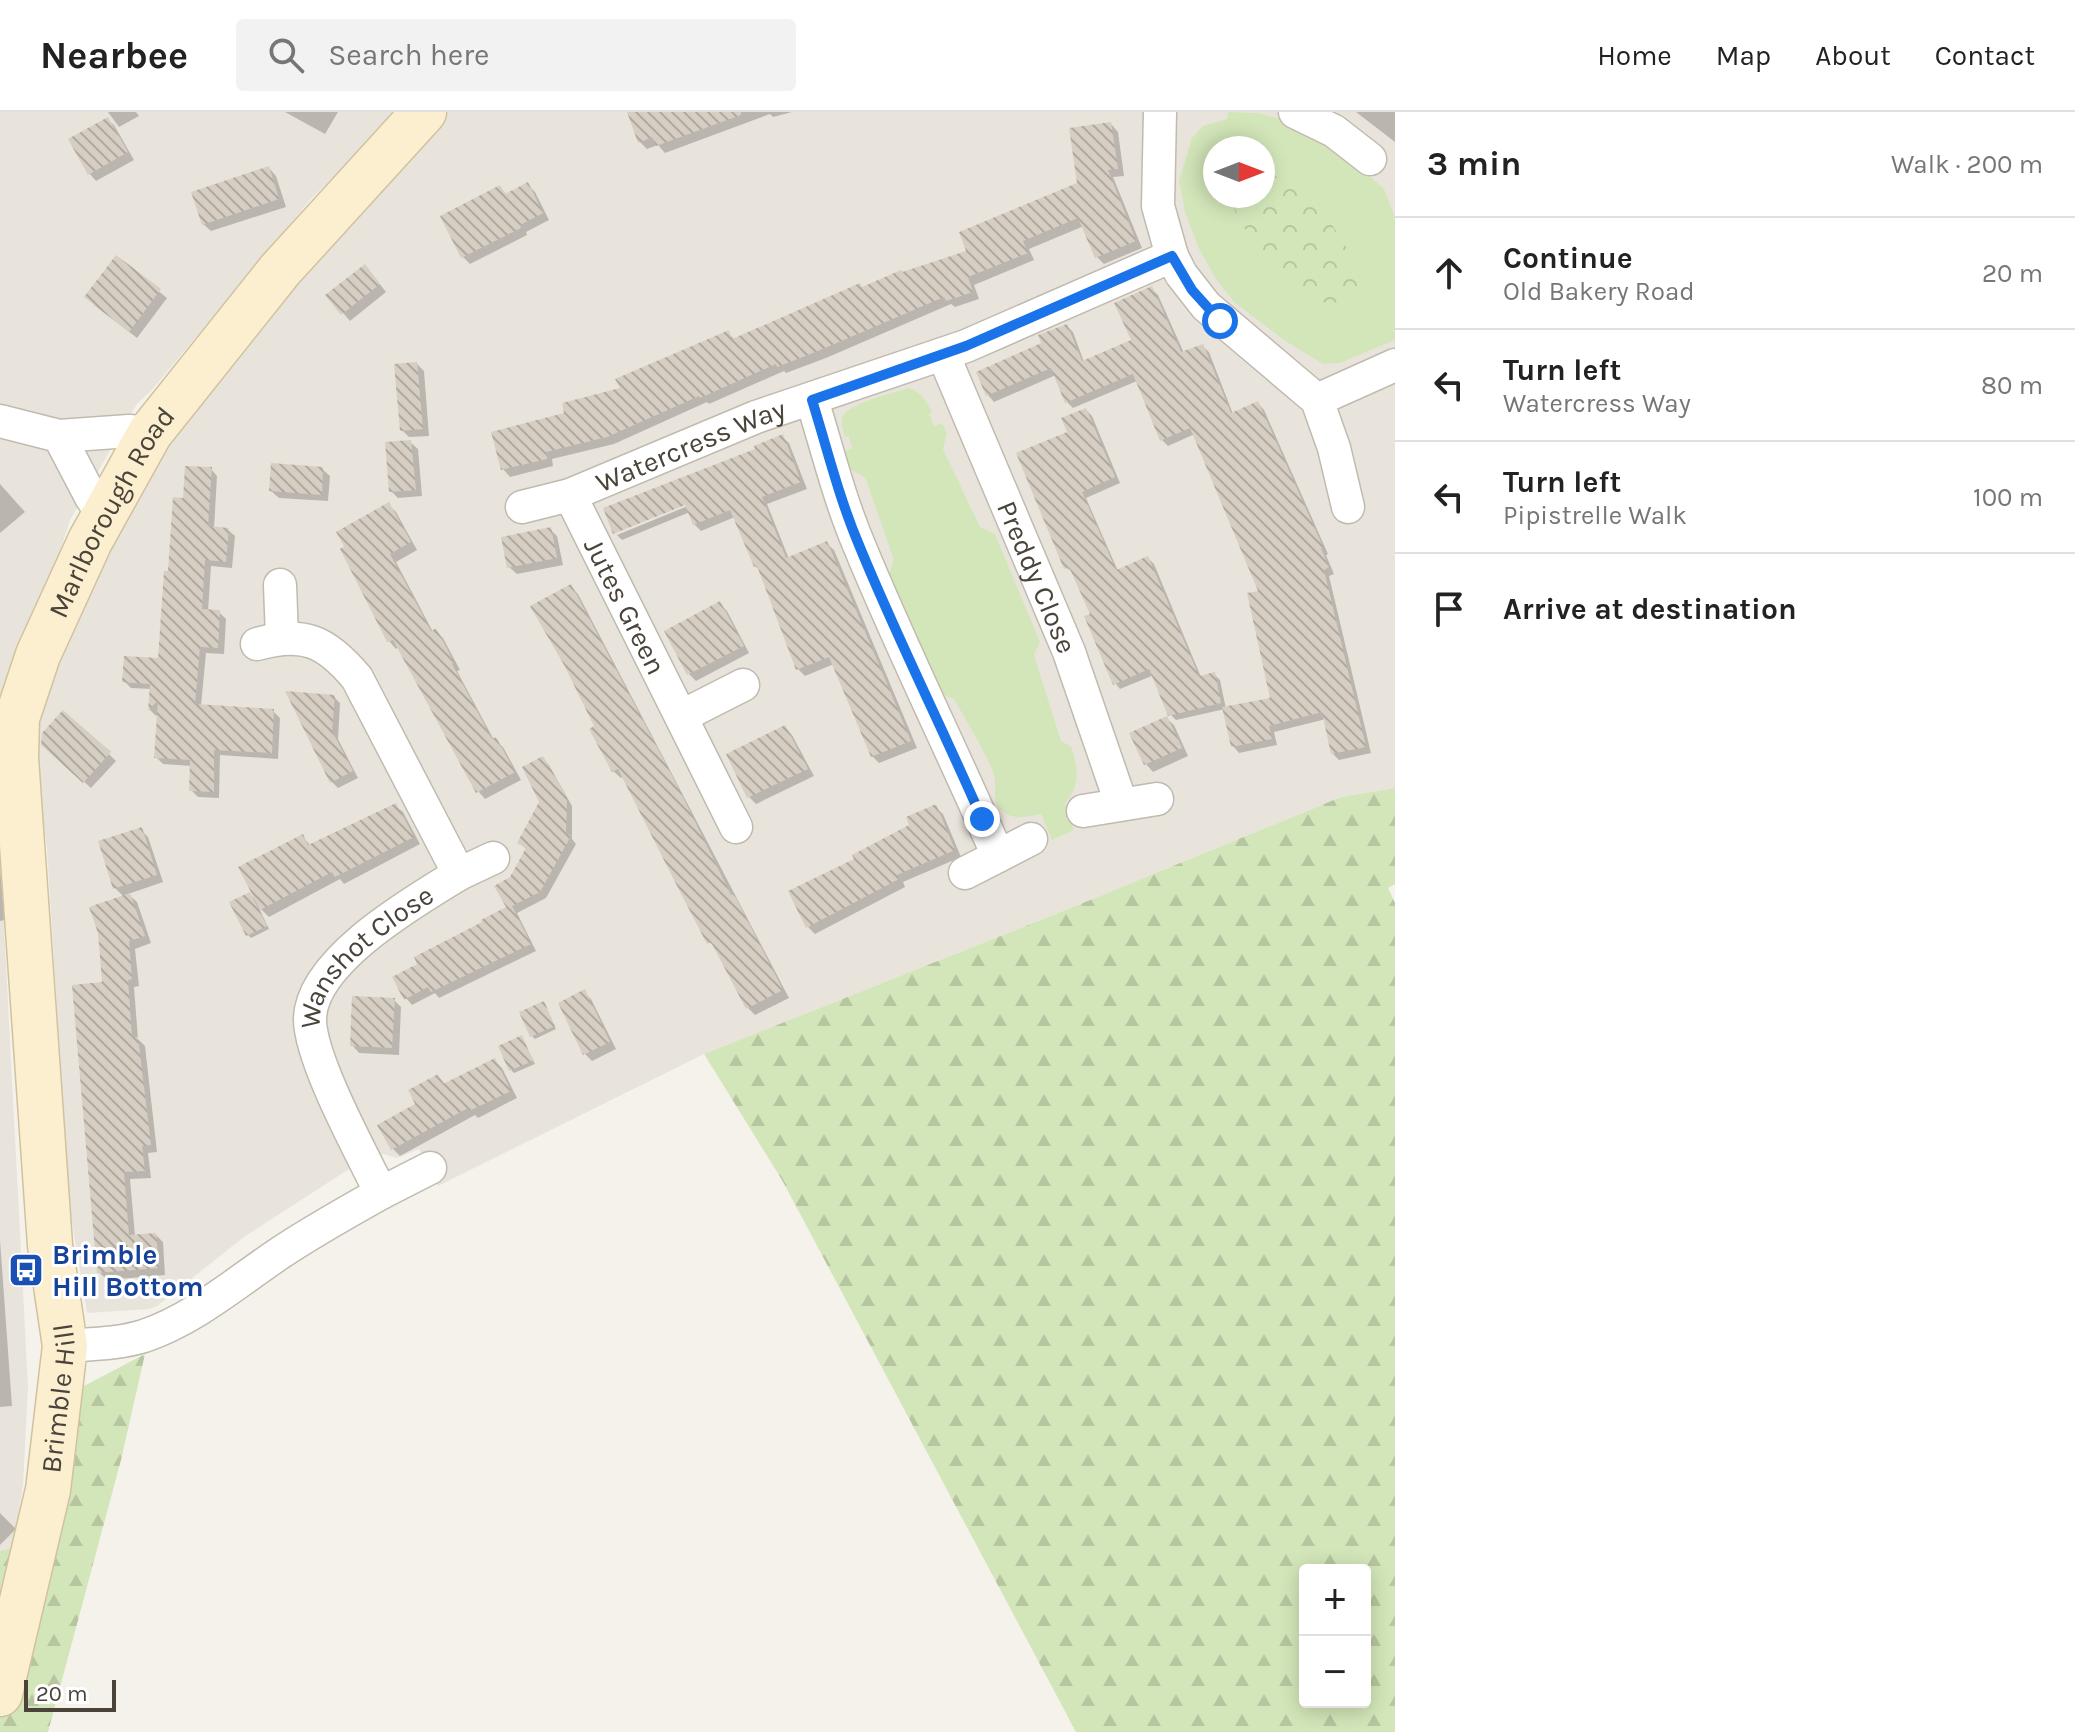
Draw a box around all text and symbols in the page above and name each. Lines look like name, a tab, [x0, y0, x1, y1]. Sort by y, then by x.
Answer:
search box	[236, 19, 796, 91]
text: Nearbee	[40, 33, 188, 78]
icon: search	[264, 33, 308, 77]
text: Search here	[328, 37, 490, 73]
text: Home	[1597, 39, 1672, 72]
text: Map	[1716, 39, 1771, 72]
text: About	[1815, 39, 1891, 72]
text: Contact	[1935, 39, 2035, 72]
north arrow	[1203, 136, 1275, 208]
text: 3 min	[1427, 144, 1521, 184]
text: Walk · 200 m	[1891, 149, 2043, 180]
text: Continue	[1503, 240, 1633, 276]
icon: ahead	[1427, 251, 1471, 295]
text: 20 m	[1982, 258, 2043, 289]
text: Old Bakery Road	[1503, 276, 1695, 307]
route start	[1202, 303, 1238, 339]
text: Turn left	[1503, 352, 1621, 388]
icon: left	[1427, 363, 1471, 407]
text: 80 m	[1981, 370, 2043, 401]
text: Watercress Way	[1503, 388, 1691, 419]
street label: Watercress Way	[591, 392, 790, 499]
street label: Marlborough Road	[41, 400, 182, 623]
text: Turn left	[1503, 464, 1621, 500]
icon: left	[1427, 475, 1471, 519]
text: 100 m	[1973, 482, 2043, 513]
street label: Preddy Close	[990, 496, 1084, 658]
text: Pipistrelle Walk	[1503, 500, 1687, 531]
street label: Jutes Green	[577, 532, 673, 680]
icon: arrive	[1427, 587, 1471, 631]
text: Arrive at destination	[1503, 591, 1797, 627]
route end	[964, 801, 1000, 837]
street label: Wanshot Close	[293, 878, 439, 1029]
place label: Brimble Hill Bottom	[52, 1238, 204, 1303]
bus stop icon: Brimble Hill Bottom	[7, 1251, 45, 1289]
street label: Brimble Hill	[34, 1321, 82, 1475]
map controls	[1299, 1564, 1371, 1708]
button: +	[1299, 1564, 1371, 1636]
button: −	[1299, 1636, 1371, 1708]
scale bar	[24, 1676, 116, 1712]
text: 20 m	[36, 1681, 88, 1707]

